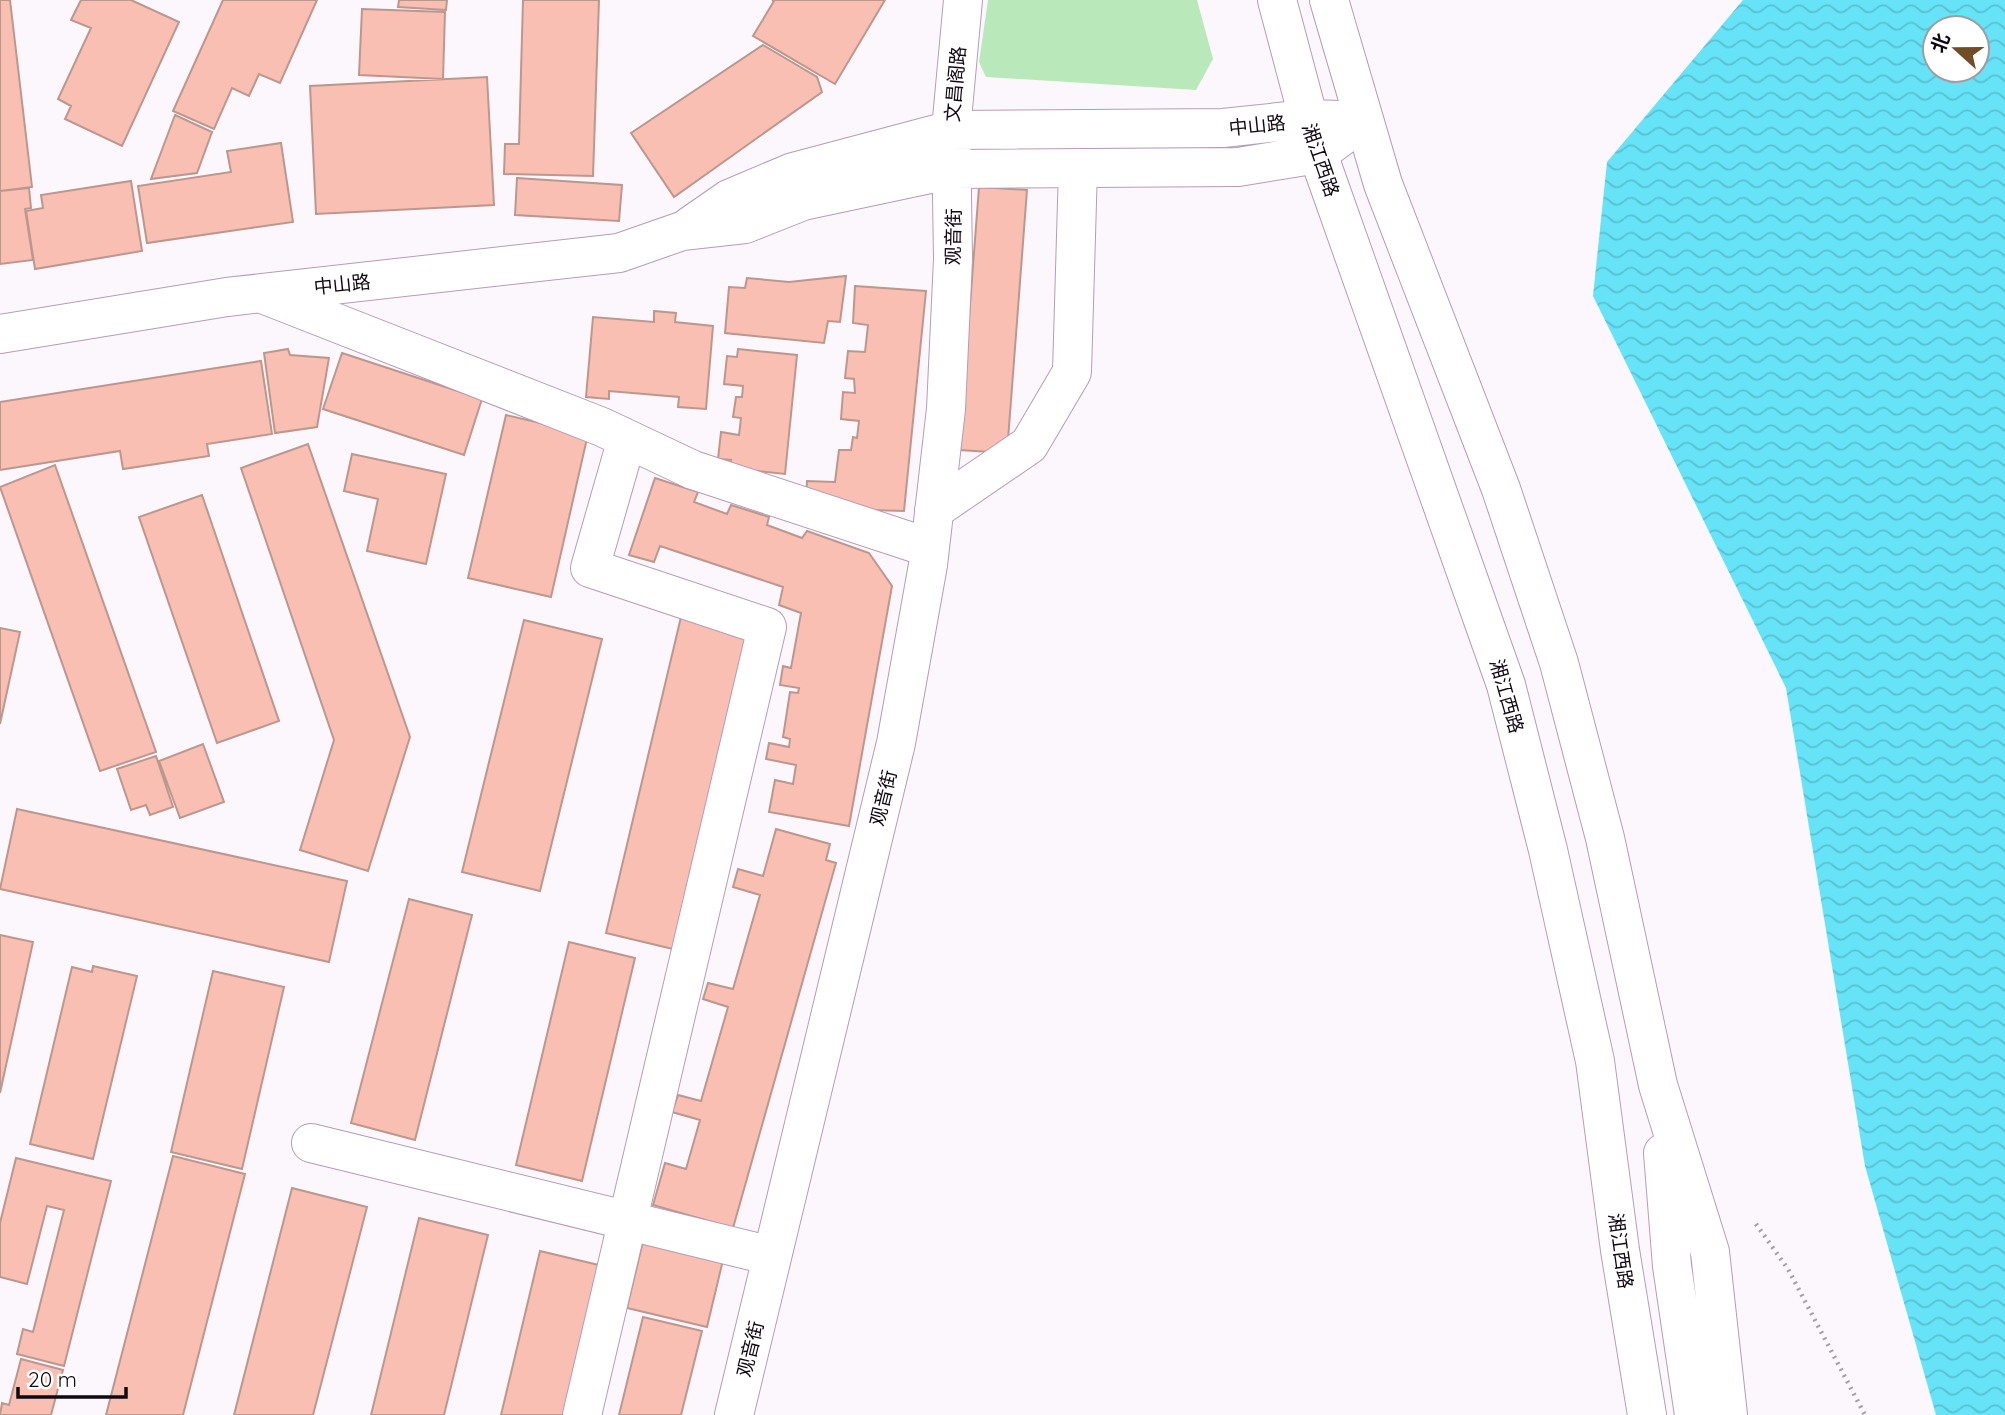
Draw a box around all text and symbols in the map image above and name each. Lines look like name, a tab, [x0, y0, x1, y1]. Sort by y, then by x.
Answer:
north arrow	[1921, 14, 1991, 84]
text: 北	[1926, 30, 1955, 56]
street label: 文昌阁路	[940, 45, 970, 123]
street label: 中山路	[1227, 110, 1287, 140]
street label: 湘江西路	[1297, 120, 1345, 200]
street label: 观音街	[941, 208, 965, 266]
street label: 中山路	[312, 269, 372, 299]
street label: 湘江西路	[1485, 656, 1529, 736]
street label: 观音街	[864, 767, 902, 829]
street label: 湘江西路	[1604, 1212, 1638, 1290]
street label: 观音街	[731, 1318, 769, 1380]
scale bar	[18, 1356, 126, 1400]
text: 20 m	[28, 1366, 77, 1392]

